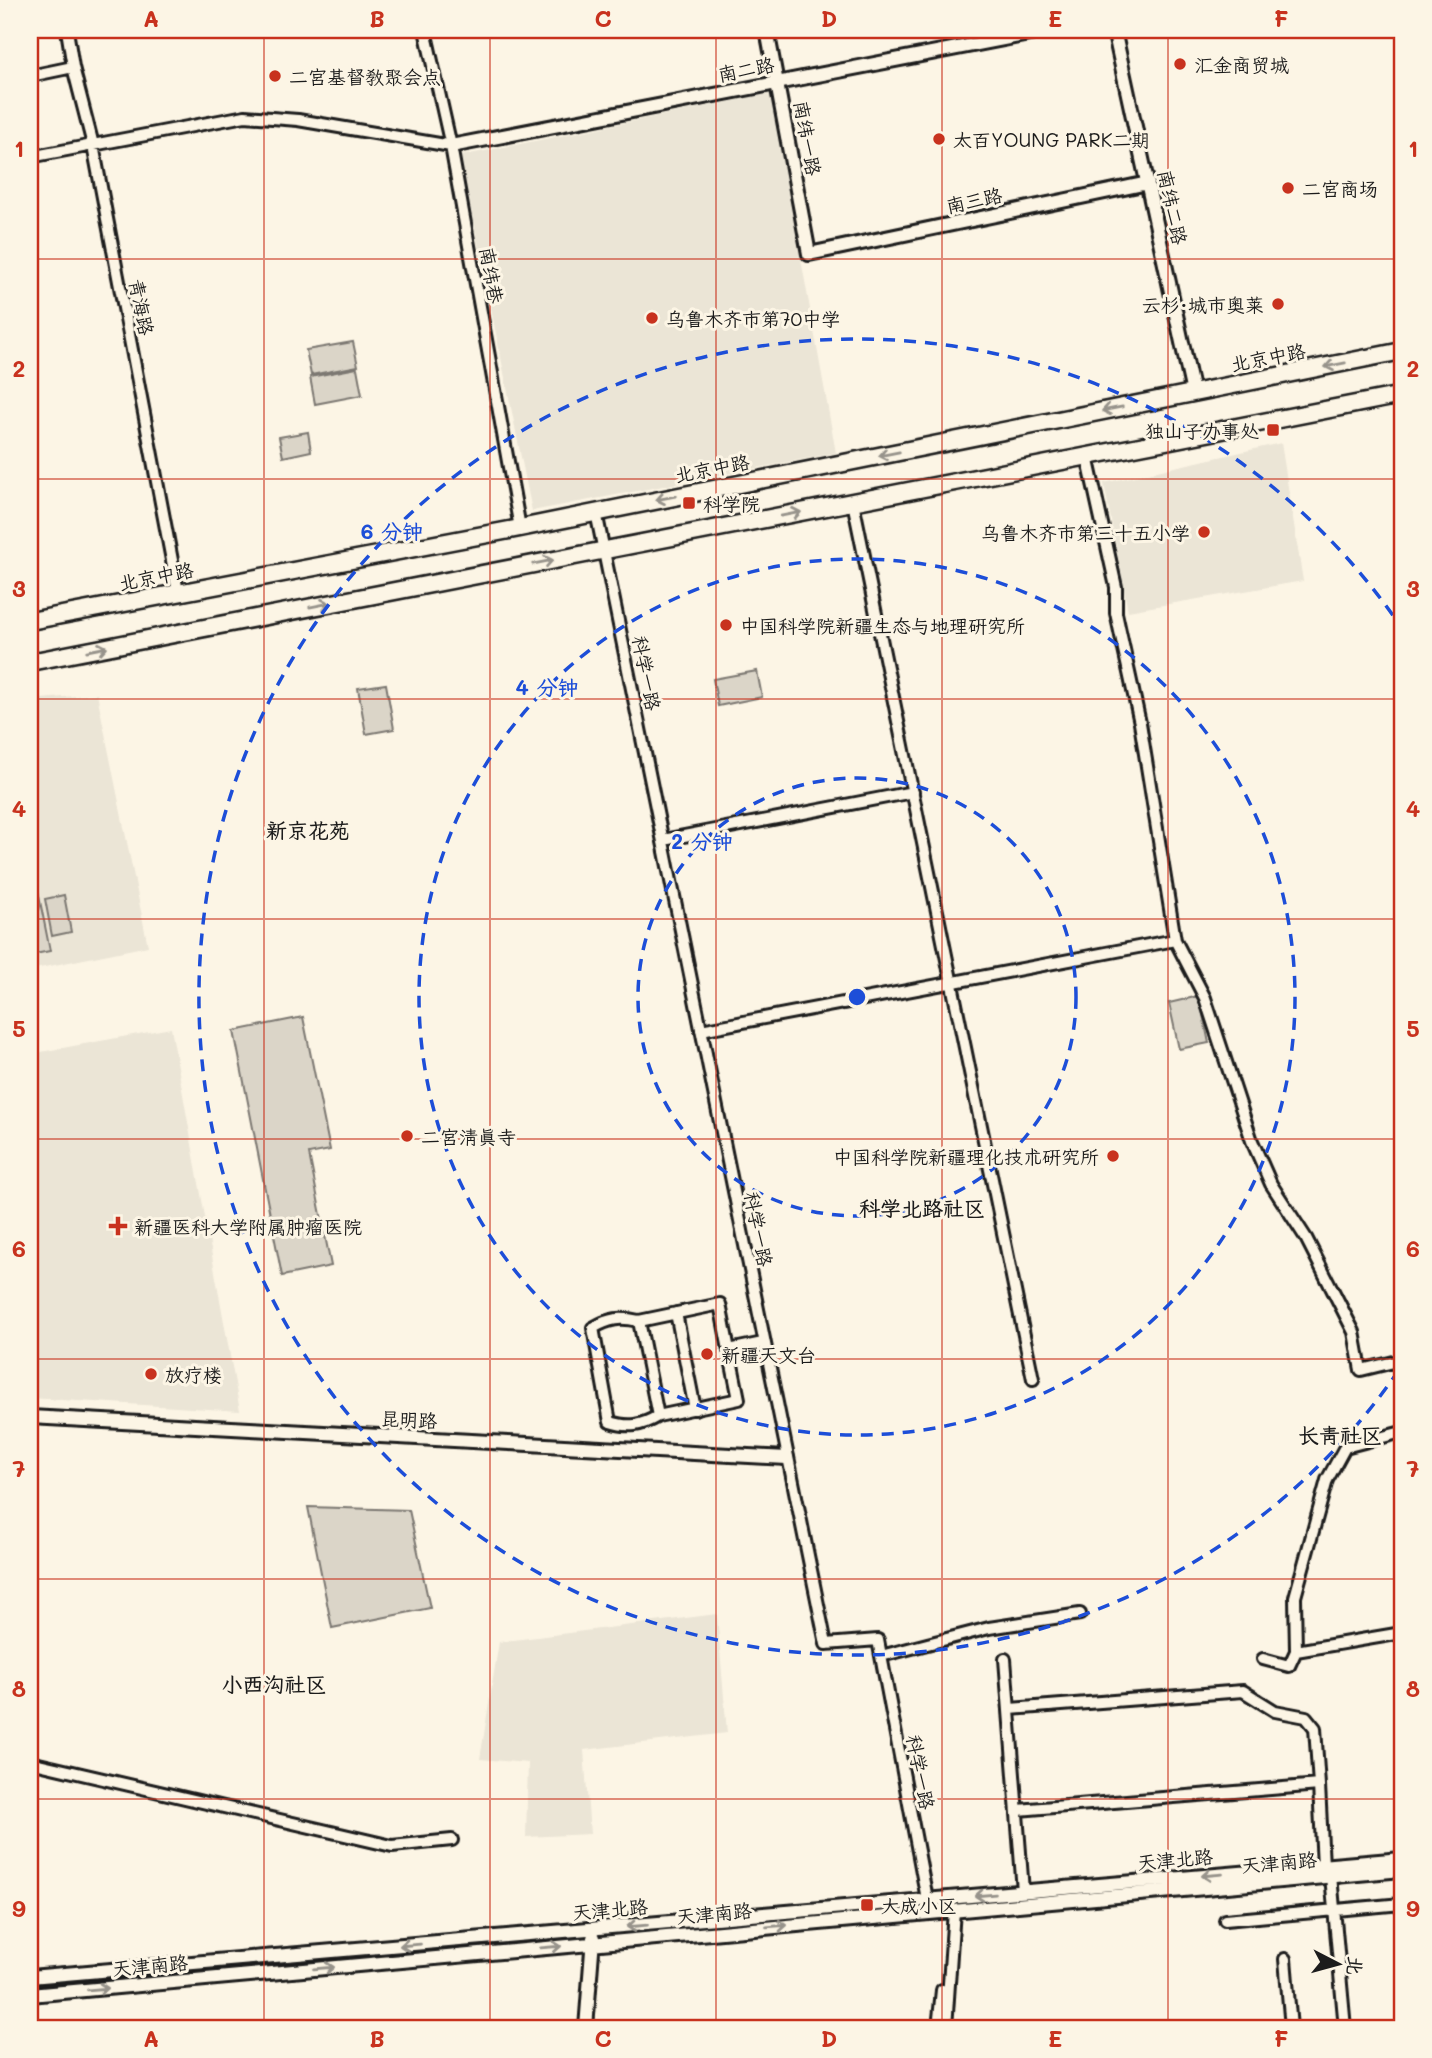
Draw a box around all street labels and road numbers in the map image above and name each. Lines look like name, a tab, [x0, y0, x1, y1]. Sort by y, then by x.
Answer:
street label: 南二路	[716, 51, 776, 87]
street label: 南纬一路	[789, 98, 827, 178]
street label: 南纬二路	[1153, 167, 1193, 247]
street label: 南三路	[944, 182, 1004, 218]
street label: 南纬巷	[475, 245, 509, 305]
street label: 青海路	[124, 277, 160, 337]
street label: 北京中路	[1228, 337, 1308, 377]
street label: 北京中路	[672, 448, 752, 488]
street label: 北京中路	[116, 556, 196, 596]
street label: 科学一路	[627, 633, 667, 713]
street label: 科学一路	[739, 1189, 779, 1269]
street label: 昆明路	[380, 1405, 438, 1433]
street label: 科学一路	[901, 1732, 941, 1812]
street label: 天津北路	[1136, 1843, 1214, 1875]
street label: 天津南路	[1240, 1846, 1318, 1878]
street label: 天津北路	[571, 1893, 649, 1925]
street label: 天津南路	[675, 1897, 753, 1929]
street label: 天津南路	[111, 1949, 189, 1981]

